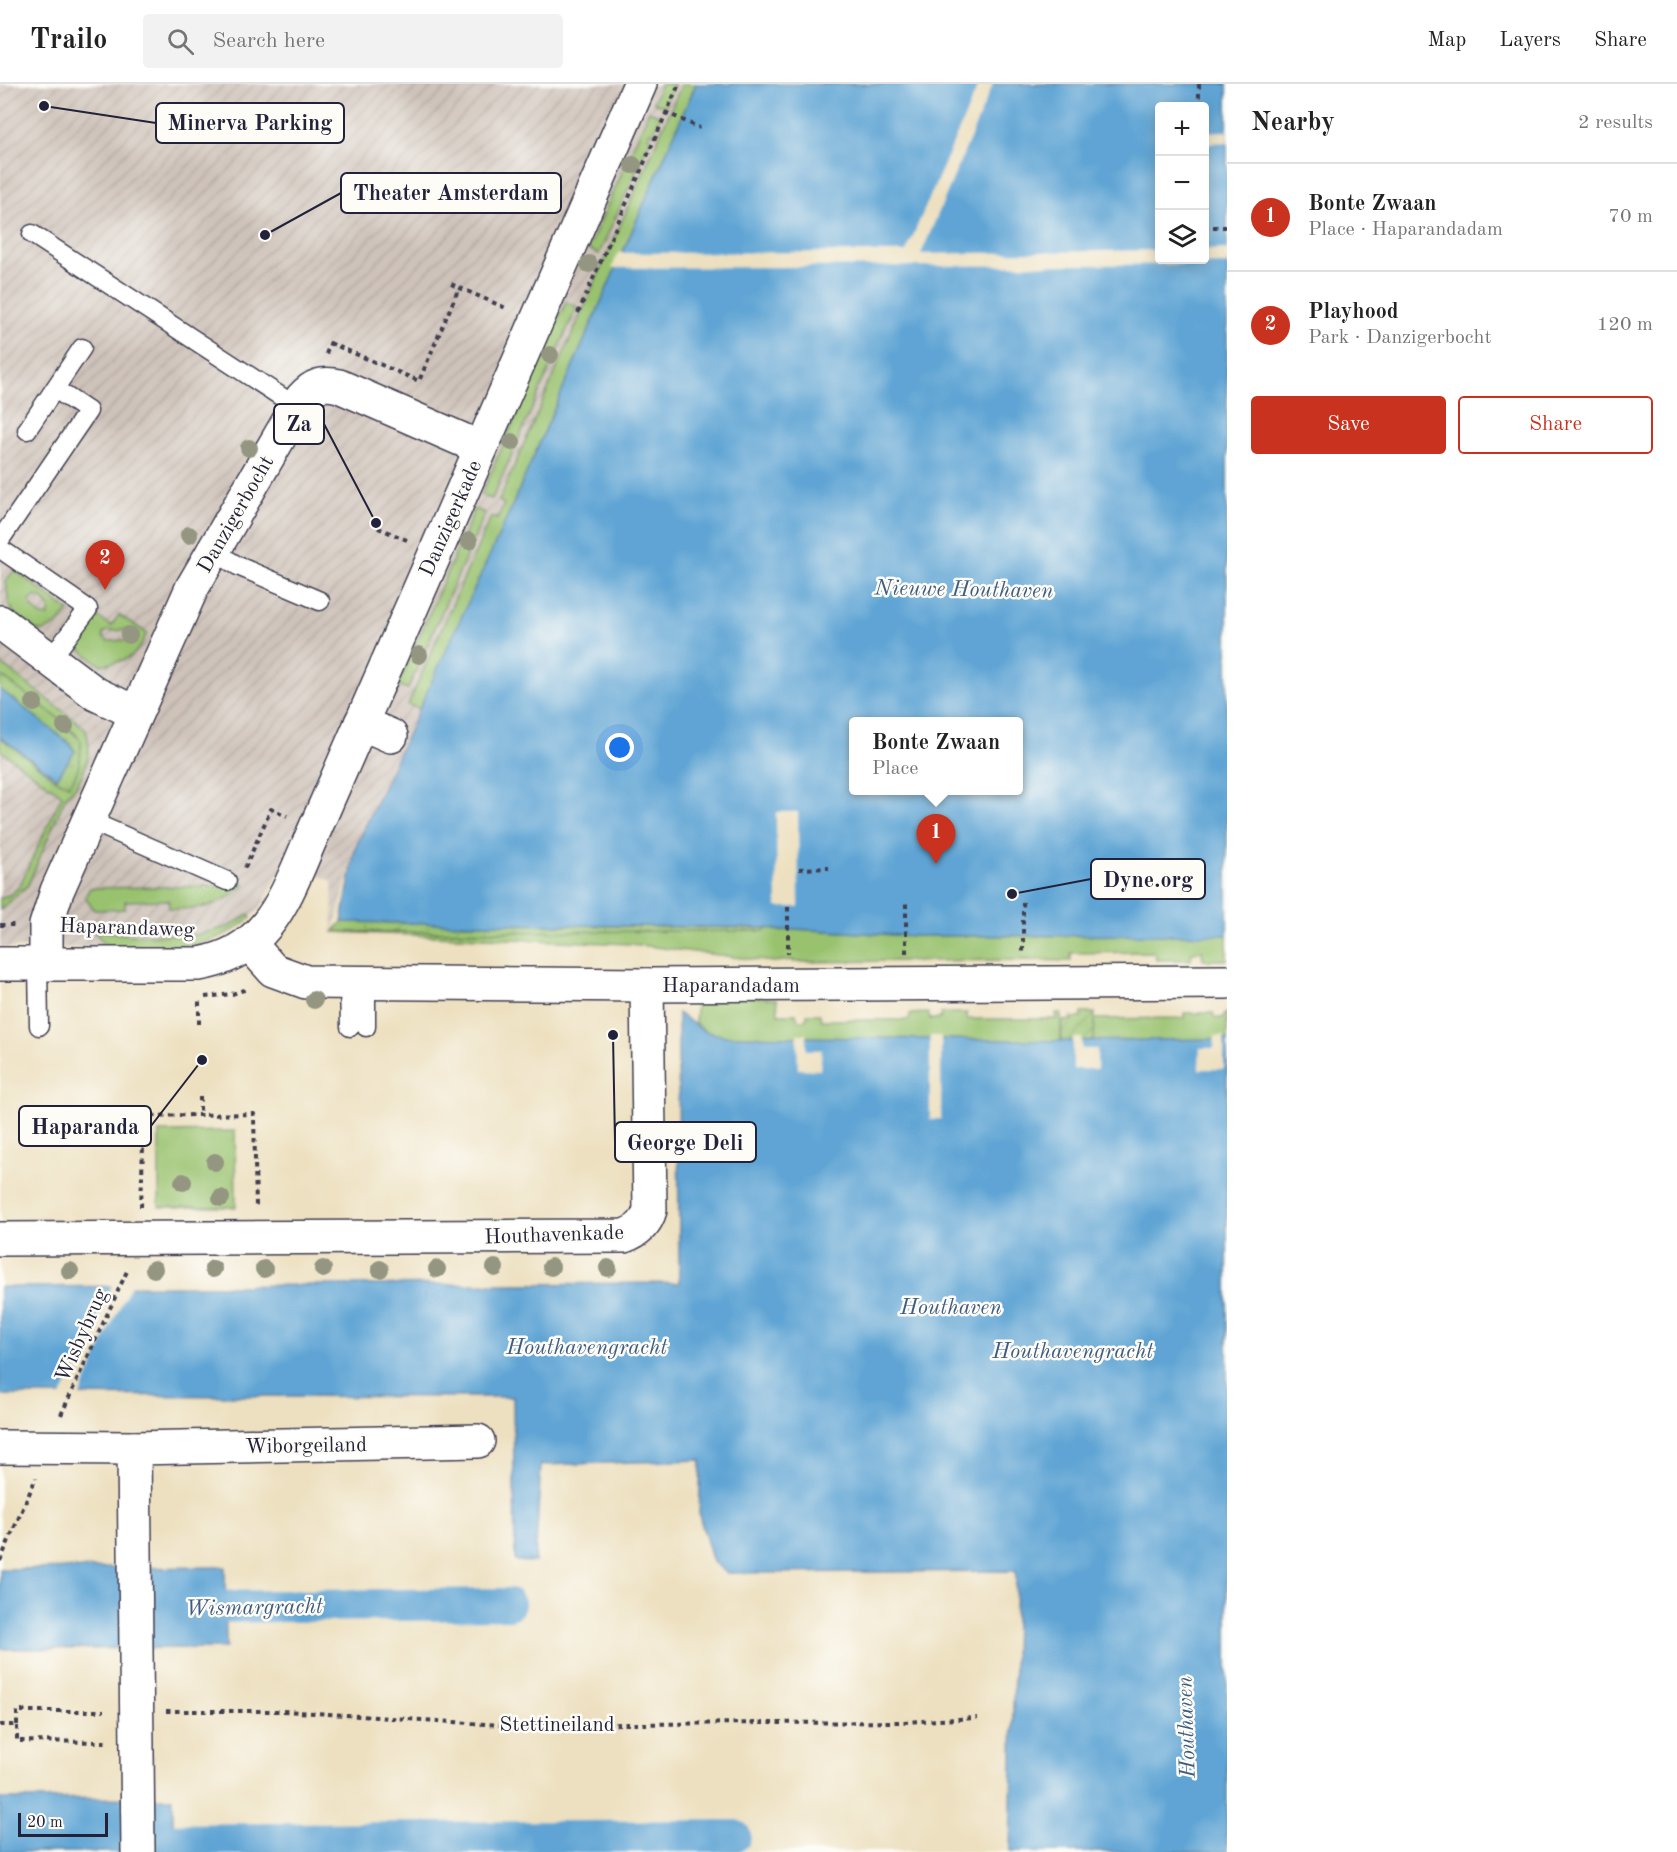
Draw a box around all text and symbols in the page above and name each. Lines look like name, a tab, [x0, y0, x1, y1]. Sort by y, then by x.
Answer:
search box	[143, 14, 563, 68]
icon: search	[164, 25, 197, 58]
text: Trailo	[30, 27, 107, 55]
text: Search here	[212, 30, 325, 52]
text: Map	[1427, 30, 1466, 51]
text: Layers	[1499, 30, 1561, 51]
text: Share	[1594, 30, 1647, 51]
map controls	[1155, 102, 1209, 264]
button: +	[1155, 102, 1209, 156]
callout: Minerva Parking	[156, 103, 344, 143]
text: Nearby	[1251, 110, 1335, 136]
text: Minerva Parking	[168, 113, 332, 135]
text: 2 results	[1578, 113, 1653, 133]
button: −	[1155, 156, 1209, 210]
callout: Theater Amsterdam	[341, 173, 561, 213]
text: Theater Amsterdam	[353, 183, 549, 205]
text: Bonte Zwaan	[1308, 193, 1437, 215]
text: 1	[1265, 207, 1276, 227]
text: 70 m	[1608, 207, 1653, 227]
button: layers	[1155, 210, 1209, 264]
text: Place · Haparandadam	[1308, 220, 1503, 240]
text: Playhood	[1308, 301, 1399, 323]
text: 2	[1265, 315, 1276, 335]
text: 120 m	[1597, 315, 1653, 335]
text: Park · Danzigerbocht	[1308, 328, 1491, 348]
button: Save	[1251, 396, 1446, 454]
button: Share	[1458, 396, 1653, 454]
callout: Za	[274, 404, 324, 444]
text: Za	[286, 414, 312, 436]
street label: Danzigerbocht	[194, 452, 278, 577]
street label: Danzigerkade	[416, 457, 486, 580]
pin: 2	[86, 540, 124, 590]
water label: Nieuwe Houthaven	[873, 577, 1054, 603]
popup	[849, 717, 1023, 795]
text: Bonte Zwaan	[872, 732, 1000, 754]
your location	[605, 733, 634, 762]
text: Place	[872, 759, 919, 779]
pin: 1	[916, 814, 956, 864]
callout: Dyne.org	[1091, 859, 1205, 899]
text: Dyne.org	[1103, 870, 1193, 892]
street label: Haparandaweg	[59, 916, 196, 941]
street label: Haparandadam	[662, 976, 800, 997]
callout: Haparanda	[19, 1106, 151, 1146]
text: Haparanda	[31, 1117, 139, 1139]
callout: George Deli	[615, 1122, 756, 1162]
text: George Deli	[627, 1133, 743, 1155]
street label: Houthavenkade	[484, 1223, 624, 1248]
street label: Wisbybrug	[52, 1285, 113, 1386]
water label: Houthaven	[899, 1297, 1002, 1319]
water label: Houthavengracht	[505, 1337, 669, 1359]
water label: Houthavengracht	[991, 1341, 1155, 1363]
street label: Wiborgeiland	[245, 1435, 367, 1458]
water label: Wismargracht	[185, 1596, 324, 1620]
water label: Houthaven	[1174, 1675, 1200, 1779]
street label: Stettineiland	[499, 1715, 615, 1736]
scale bar	[18, 1810, 108, 1838]
text: 20 m	[27, 1815, 63, 1831]

